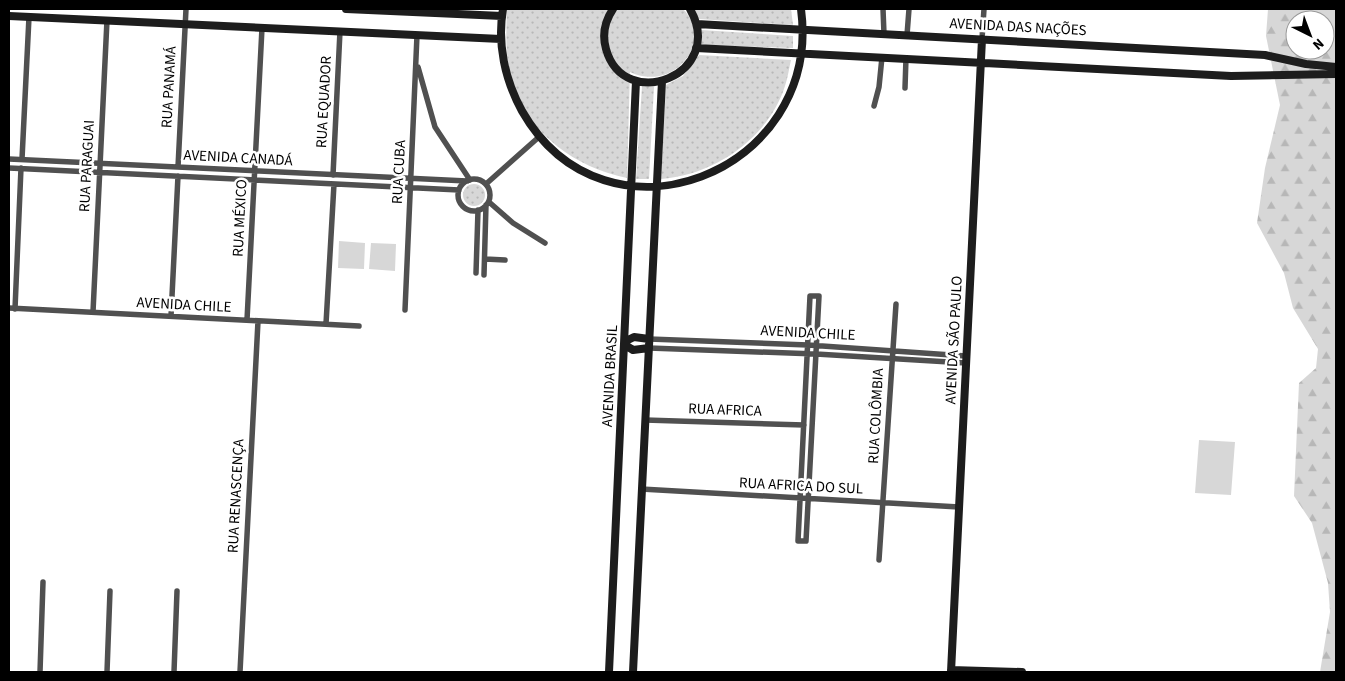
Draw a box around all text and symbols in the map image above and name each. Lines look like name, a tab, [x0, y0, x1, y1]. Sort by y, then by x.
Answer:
north arrow	[1285, 10, 1335, 60]
street label: AVENIDA DAS NAÇÕES	[949, 13, 1087, 41]
text: N	[1308, 33, 1328, 54]
street label: RUA PANAMÁ	[156, 45, 182, 128]
street label: RUA EQUADOR	[311, 55, 337, 149]
street label: RUA PARAGUAI	[74, 119, 100, 213]
street label: RUA CUBA	[387, 139, 411, 205]
street label: AVENIDA CANADÁ	[183, 145, 294, 171]
street label: RUA MÉXICO	[227, 179, 253, 257]
street label: AVENIDA SÃO PAULO	[940, 275, 968, 405]
street label: AVENIDA CHILE	[136, 292, 232, 318]
street label: AVENIDA CHILE	[760, 320, 856, 346]
street label: AVENIDA BRASIL	[597, 324, 623, 428]
street label: RUA COLÔMBIA	[863, 367, 889, 464]
street label: RUA AFRICA	[688, 398, 763, 422]
street label: RUA RENASCENÇA	[223, 438, 250, 554]
street label: RUA AFRICA DO SUL	[739, 472, 863, 500]

